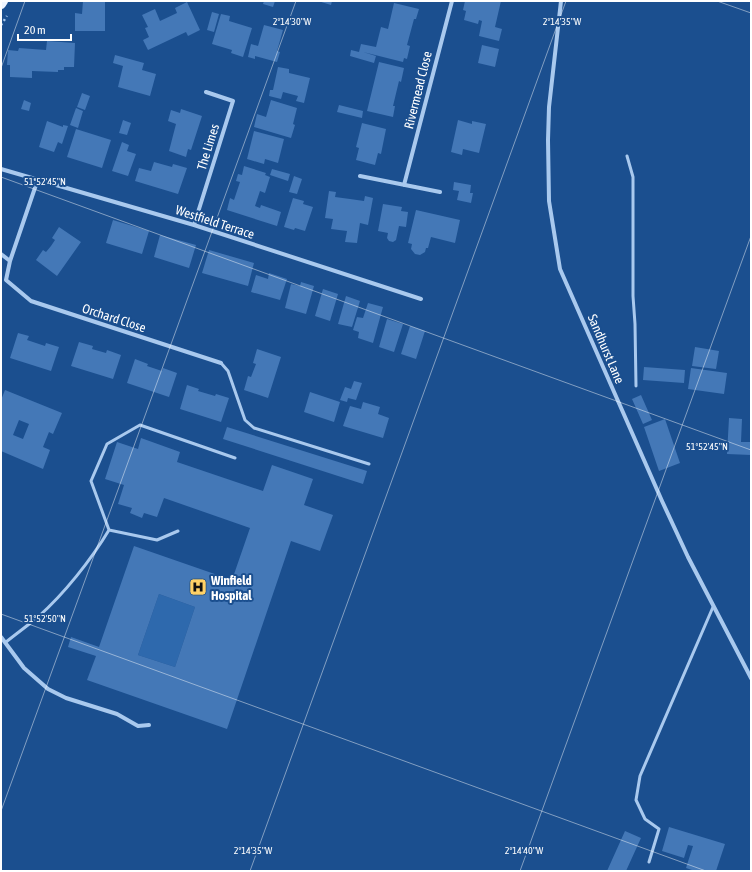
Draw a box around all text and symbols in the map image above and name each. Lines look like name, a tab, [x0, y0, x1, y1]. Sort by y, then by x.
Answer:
scale bar	[18, 16, 71, 42]
text: 2°14'30"W	[273, 16, 312, 27]
text: 2°14'35"W	[543, 16, 582, 27]
text: 20 m	[24, 23, 46, 37]
street label: Rivermead Close	[401, 50, 435, 130]
street label: The Limes	[194, 122, 222, 172]
text: 51°52'45"N	[24, 176, 66, 187]
street label: Westfield Terrace	[174, 202, 256, 242]
street label: Orchard Close	[80, 301, 148, 335]
street label: Sandhurst Lane	[585, 312, 627, 386]
text: 51°52'45"N	[686, 441, 728, 452]
place label: Winfield Hospital	[210, 573, 252, 603]
hospital icon: Winfield Hospital	[188, 577, 208, 597]
text: 51°52'50"N	[24, 613, 66, 624]
text: 2°14'35"W	[234, 845, 273, 856]
text: 2°14'40"W	[505, 845, 544, 856]

